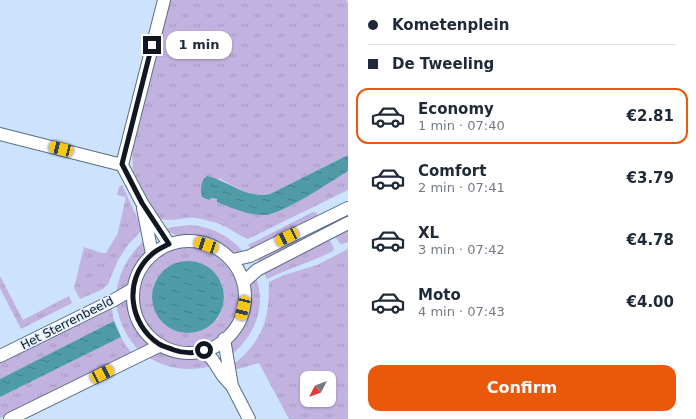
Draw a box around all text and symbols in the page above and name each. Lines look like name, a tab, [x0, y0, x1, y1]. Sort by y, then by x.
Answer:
text: Kometenplein	[392, 16, 509, 34]
callout: 1 min	[166, 31, 232, 59]
route end	[143, 36, 161, 54]
text: 1 min	[179, 37, 219, 52]
text: De Tweeling	[392, 55, 494, 73]
icon: car	[370, 98, 406, 134]
text: Economy	[418, 100, 494, 118]
text: €2.81	[627, 107, 674, 125]
text: 1 min · 07:40	[418, 118, 505, 133]
car	[48, 140, 74, 158]
icon: car	[370, 160, 406, 196]
text: Comfort	[418, 162, 486, 180]
text: €3.79	[627, 169, 674, 187]
text: 2 min · 07:41	[418, 180, 505, 195]
icon: car	[370, 222, 406, 258]
text: XL	[418, 224, 439, 242]
car	[274, 226, 300, 248]
text: €4.78	[627, 231, 674, 249]
car	[193, 235, 219, 255]
text: 3 min · 07:42	[418, 242, 505, 257]
icon: car	[370, 284, 406, 320]
text: Moto	[418, 286, 461, 304]
text: €4.00	[627, 293, 674, 311]
street label: Het Sterrenbeeld	[18, 294, 116, 352]
car	[234, 295, 252, 321]
text: 4 min · 07:43	[418, 304, 505, 319]
route start	[195, 341, 213, 359]
car	[89, 363, 115, 385]
button: Confirm	[368, 365, 676, 411]
north arrow	[300, 371, 336, 407]
map controls	[300, 371, 336, 407]

